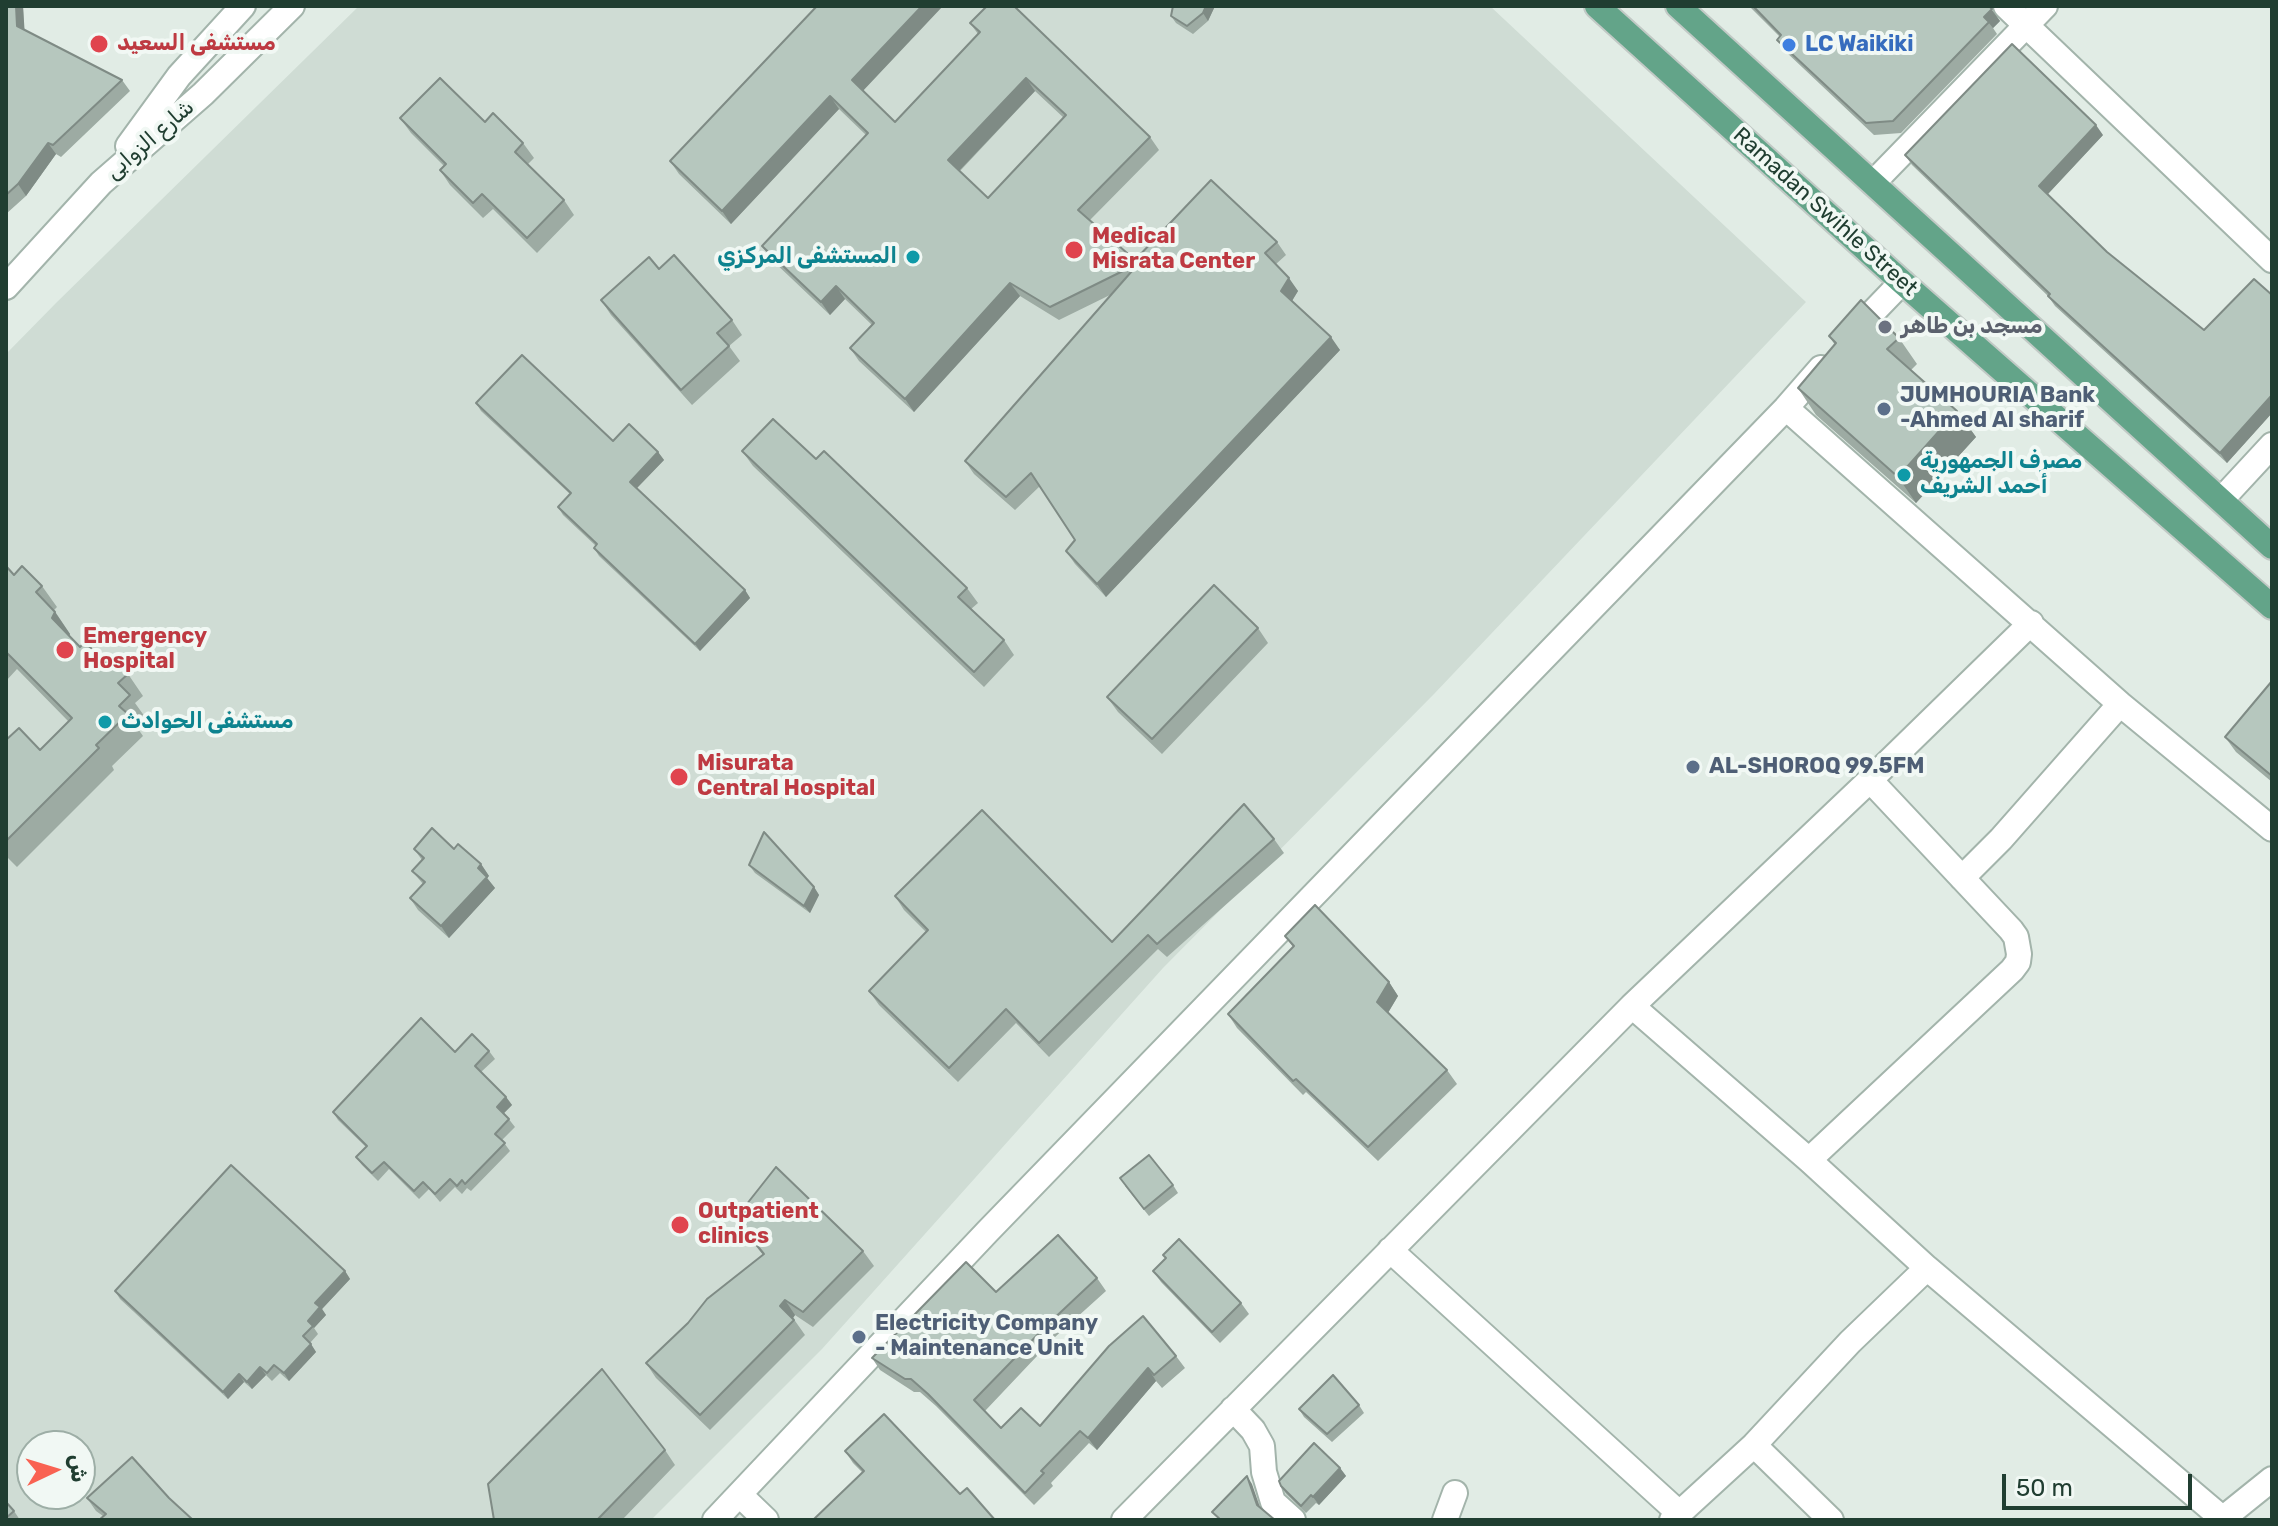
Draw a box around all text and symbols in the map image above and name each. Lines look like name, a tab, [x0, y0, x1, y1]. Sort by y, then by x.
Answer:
place label: مستشفى السعيد	[117, 31, 276, 57]
place label: LC Waikiki	[1805, 32, 1914, 58]
marker: مستشفى السعيد	[88, 33, 110, 55]
marker: LC Waikiki	[1780, 36, 1798, 54]
street label: شارع الزوابى	[100, 94, 200, 186]
street label: Ramadan Swihle Street	[1727, 122, 1923, 302]
place label: Medical Misrata Center	[1092, 224, 1255, 276]
marker: Medical Misrata Center	[1063, 239, 1085, 261]
place label: المستشفى المركزي	[717, 244, 897, 270]
marker: المستشفى المركزي	[904, 248, 922, 266]
place label: مسجد بن طاهر	[1901, 314, 2042, 340]
marker: مسجد بن طاهر	[1876, 318, 1894, 336]
place label: JUMHOURIA Bank -Ahmed Al sharif	[1900, 383, 2095, 434]
marker: JUMHOURIA Bank -Ahmed Al sharif	[1875, 400, 1893, 418]
place label: مصرف الجمهورية أحمد الشريف	[1920, 449, 2082, 500]
marker: مصرف الجمهورية أحمد الشريف	[1895, 466, 1913, 484]
place label: Emergency Hospital	[83, 624, 207, 676]
marker: Emergency Hospital	[54, 639, 76, 661]
place label: مستشفى الحوادث	[121, 709, 294, 735]
marker: مستشفى الحوادث	[96, 713, 114, 731]
place label: Misurata Central Hospital	[697, 751, 875, 802]
place label: AL-SHOROQ 99.5FM	[1709, 754, 1925, 780]
marker: AL-SHOROQ 99.5FM	[1684, 758, 1702, 776]
marker: Misurata Central Hospital	[668, 766, 690, 788]
place label: Outpatient clinics	[698, 1199, 819, 1250]
marker: Outpatient clinics	[669, 1214, 691, 1236]
place label: Electricity Company - Maintenance Unit	[875, 1311, 1098, 1362]
marker: Electricity Company - Maintenance Unit	[850, 1328, 868, 1346]
north arrow	[16, 1430, 96, 1510]
text: ش	[64, 1454, 93, 1483]
scale bar	[2006, 1458, 2196, 1508]
text: 50 m	[2016, 1474, 2073, 1502]

